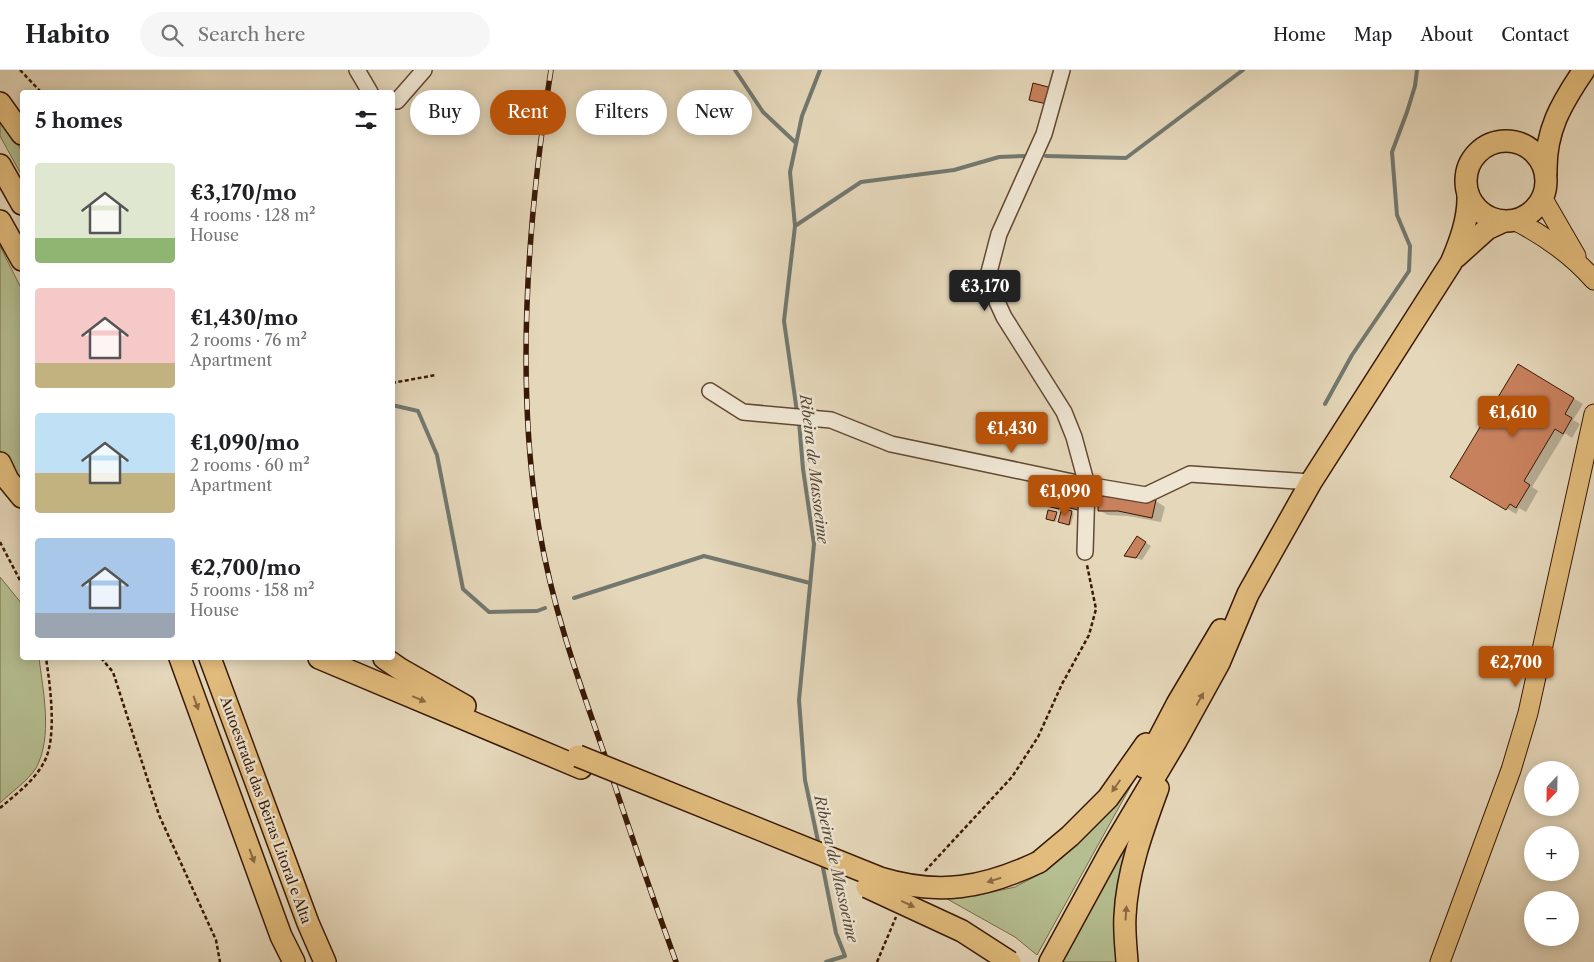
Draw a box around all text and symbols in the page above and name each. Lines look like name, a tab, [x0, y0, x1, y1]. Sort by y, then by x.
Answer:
search box	[140, 12, 490, 57]
text: Habito	[25, 20, 110, 49]
icon: search	[158, 21, 186, 49]
text: Search here	[198, 23, 305, 46]
text: Home	[1273, 24, 1326, 46]
text: Map	[1354, 24, 1392, 46]
text: About	[1420, 24, 1473, 46]
text: Contact	[1501, 24, 1569, 46]
chip: Buy	[410, 90, 480, 135]
chip: Rent	[490, 90, 566, 135]
chip: Filters	[576, 90, 667, 135]
chip: New	[677, 90, 752, 135]
icon: filters	[352, 106, 380, 134]
text: 5 homes	[35, 108, 123, 133]
text: €3,170/mo	[190, 180, 297, 205]
icon: home	[75, 183, 135, 243]
text: 4 rooms · 128 m²	[190, 205, 316, 225]
text: House	[190, 225, 239, 245]
pin: €3,170	[944, 270, 1026, 312]
text: €3,170	[960, 276, 1010, 296]
text: €1,430/mo	[190, 305, 298, 330]
icon: home	[75, 308, 135, 368]
text: 2 rooms · 76 m²	[190, 330, 307, 350]
text: Apartment	[190, 350, 272, 370]
water label: Ribeira de Massoeime	[796, 392, 833, 545]
pin: €1,610	[1472, 396, 1554, 438]
text: €1,610	[1489, 402, 1537, 422]
pin: €1,430	[971, 412, 1053, 454]
text: €1,430	[987, 418, 1037, 438]
text: €1,090/mo	[190, 430, 299, 455]
icon: home	[75, 433, 135, 493]
text: 2 rooms · 60 m²	[190, 455, 310, 475]
pin: €1,090	[1024, 474, 1106, 517]
text: Apartment	[190, 475, 272, 495]
text: €1,090	[1039, 481, 1091, 501]
text: €2,700/mo	[190, 555, 301, 580]
icon: home	[75, 558, 135, 618]
text: 5 rooms · 158 m²	[190, 580, 315, 600]
text: House	[190, 600, 239, 620]
pin: €2,700	[1475, 646, 1557, 688]
text: €2,700	[1490, 652, 1542, 672]
one-way arrow	[1195, 692, 1204, 705]
street label: Autoestrada das Beiras Litoral e Alta	[216, 693, 316, 927]
one-way arrow	[193, 696, 200, 711]
one-way arrow	[412, 696, 426, 704]
north arrow	[1524, 761, 1579, 816]
map controls	[1524, 761, 1579, 946]
one-way arrow	[1111, 779, 1121, 792]
water label: Ribeira de Massoeime	[810, 793, 863, 945]
button: +	[1524, 826, 1579, 881]
one-way arrow	[248, 849, 256, 864]
one-way arrow	[987, 877, 1002, 885]
button: −	[1524, 891, 1579, 946]
one-way arrow	[901, 900, 915, 908]
one-way arrow	[1122, 905, 1130, 921]

